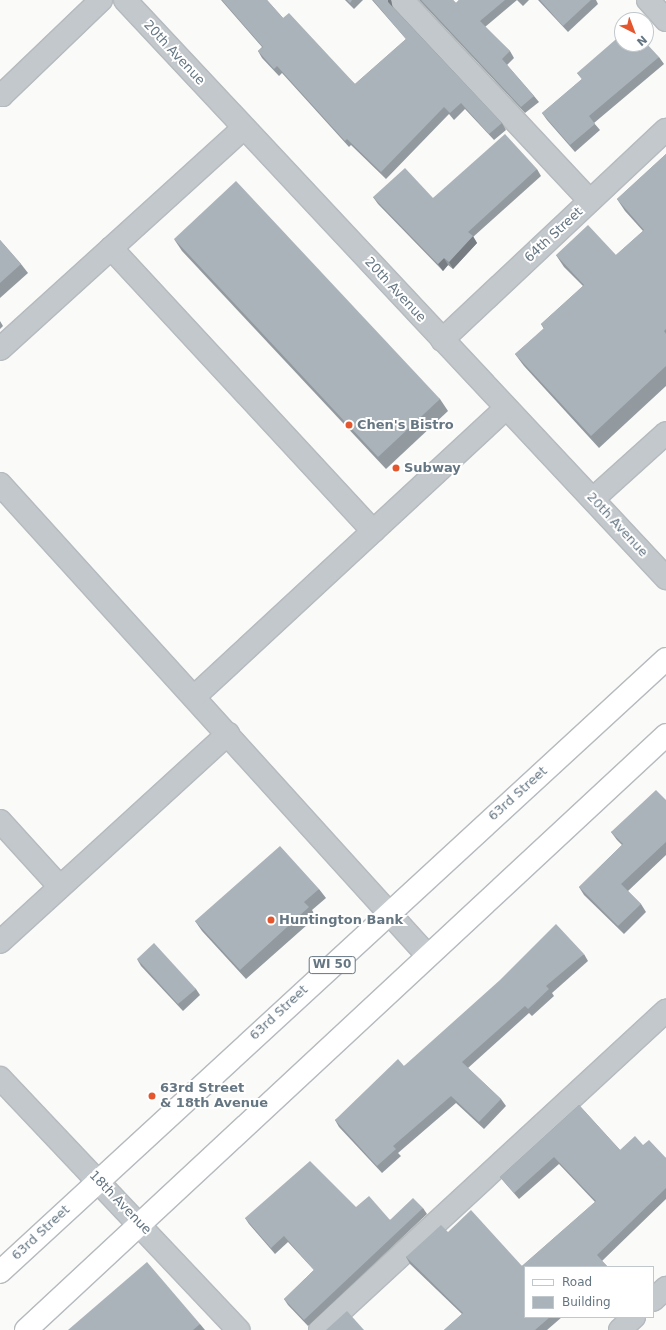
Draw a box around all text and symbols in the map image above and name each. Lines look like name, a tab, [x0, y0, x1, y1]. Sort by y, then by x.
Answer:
north arrow	[614, 12, 654, 52]
street label: 20th Avenue	[140, 18, 208, 88]
text: N	[634, 33, 649, 48]
street label: 64th Street	[522, 204, 586, 266]
street label: 20th Avenue	[361, 255, 429, 325]
place label: Chen's Bistro	[357, 417, 454, 433]
marker: Chen's Bistro	[344, 420, 354, 430]
place label: Subway	[404, 460, 461, 476]
marker: Subway	[391, 463, 401, 473]
street label: 20th Avenue	[583, 490, 651, 560]
street label: 63rd Street	[485, 764, 551, 824]
place label: Huntington Bank	[279, 912, 403, 928]
marker: Huntington Bank	[266, 915, 276, 925]
road number: WI 50	[308, 955, 356, 975]
street label: 63rd Street	[247, 982, 311, 1044]
place label: 63rd Street & 18th Avenue	[160, 1081, 268, 1112]
marker: 63rd Street & 18th Avenue	[147, 1091, 157, 1101]
street label: 18th Avenue	[86, 1168, 154, 1238]
street label: 63rd Street	[9, 1202, 73, 1264]
legend	[524, 1266, 654, 1318]
text: Road	[562, 1275, 592, 1289]
text: Building	[562, 1295, 611, 1309]

